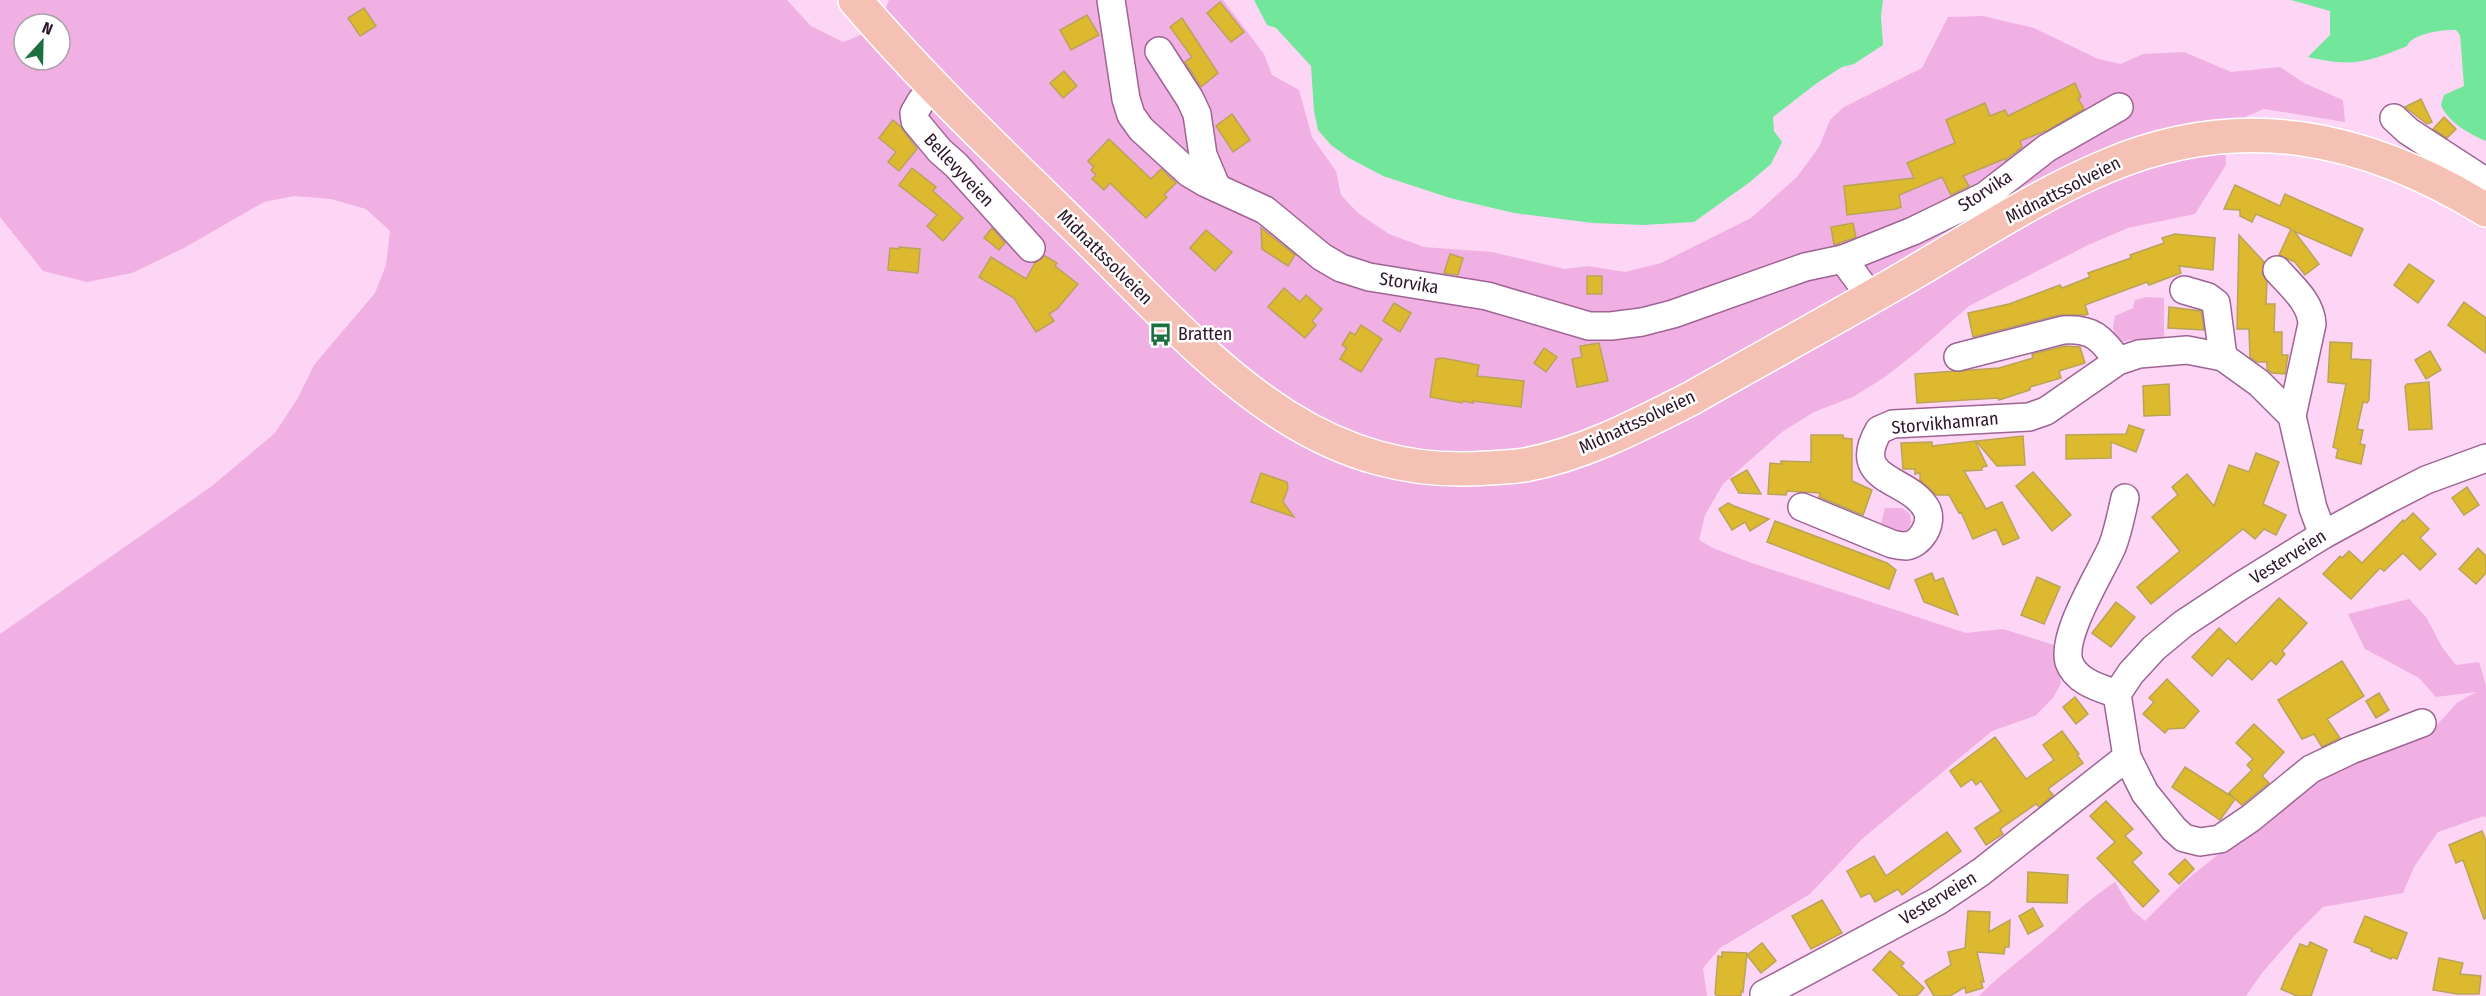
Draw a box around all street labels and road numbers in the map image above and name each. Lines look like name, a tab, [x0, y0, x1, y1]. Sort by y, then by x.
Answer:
street label: Bellevyveien	[919, 129, 999, 211]
street label: Midnattssolveien	[2002, 152, 2124, 228]
street label: Storvika	[1954, 165, 2016, 217]
street label: Midnattssolveien	[1053, 205, 1157, 309]
street label: Storvika	[1378, 267, 1440, 299]
street label: Midnattssolveien	[1575, 385, 1699, 459]
street label: Storvikhamran	[1891, 407, 1999, 439]
street label: Vesterveien	[2246, 525, 2330, 589]
street label: Vesterveien	[1896, 866, 1980, 930]

